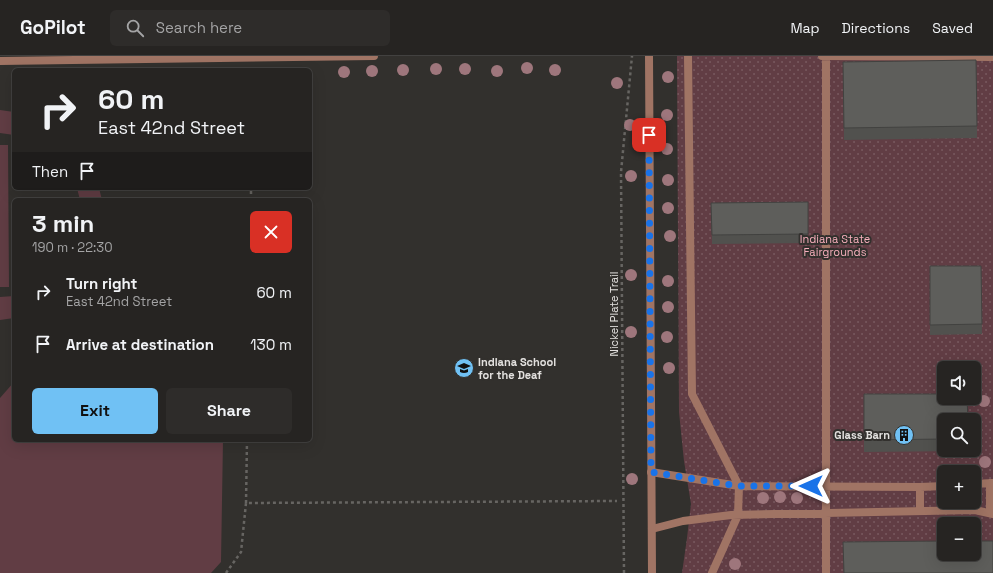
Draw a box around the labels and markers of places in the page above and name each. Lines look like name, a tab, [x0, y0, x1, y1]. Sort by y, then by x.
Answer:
pin	[632, 118, 666, 152]
place label: Indiana School for the Deaf	[478, 355, 556, 382]
school or university icon: Indiana School for the Deaf	[453, 357, 475, 379]
building icon: Glass Barn	[893, 424, 915, 446]
place label: Glass Barn	[834, 428, 890, 442]

